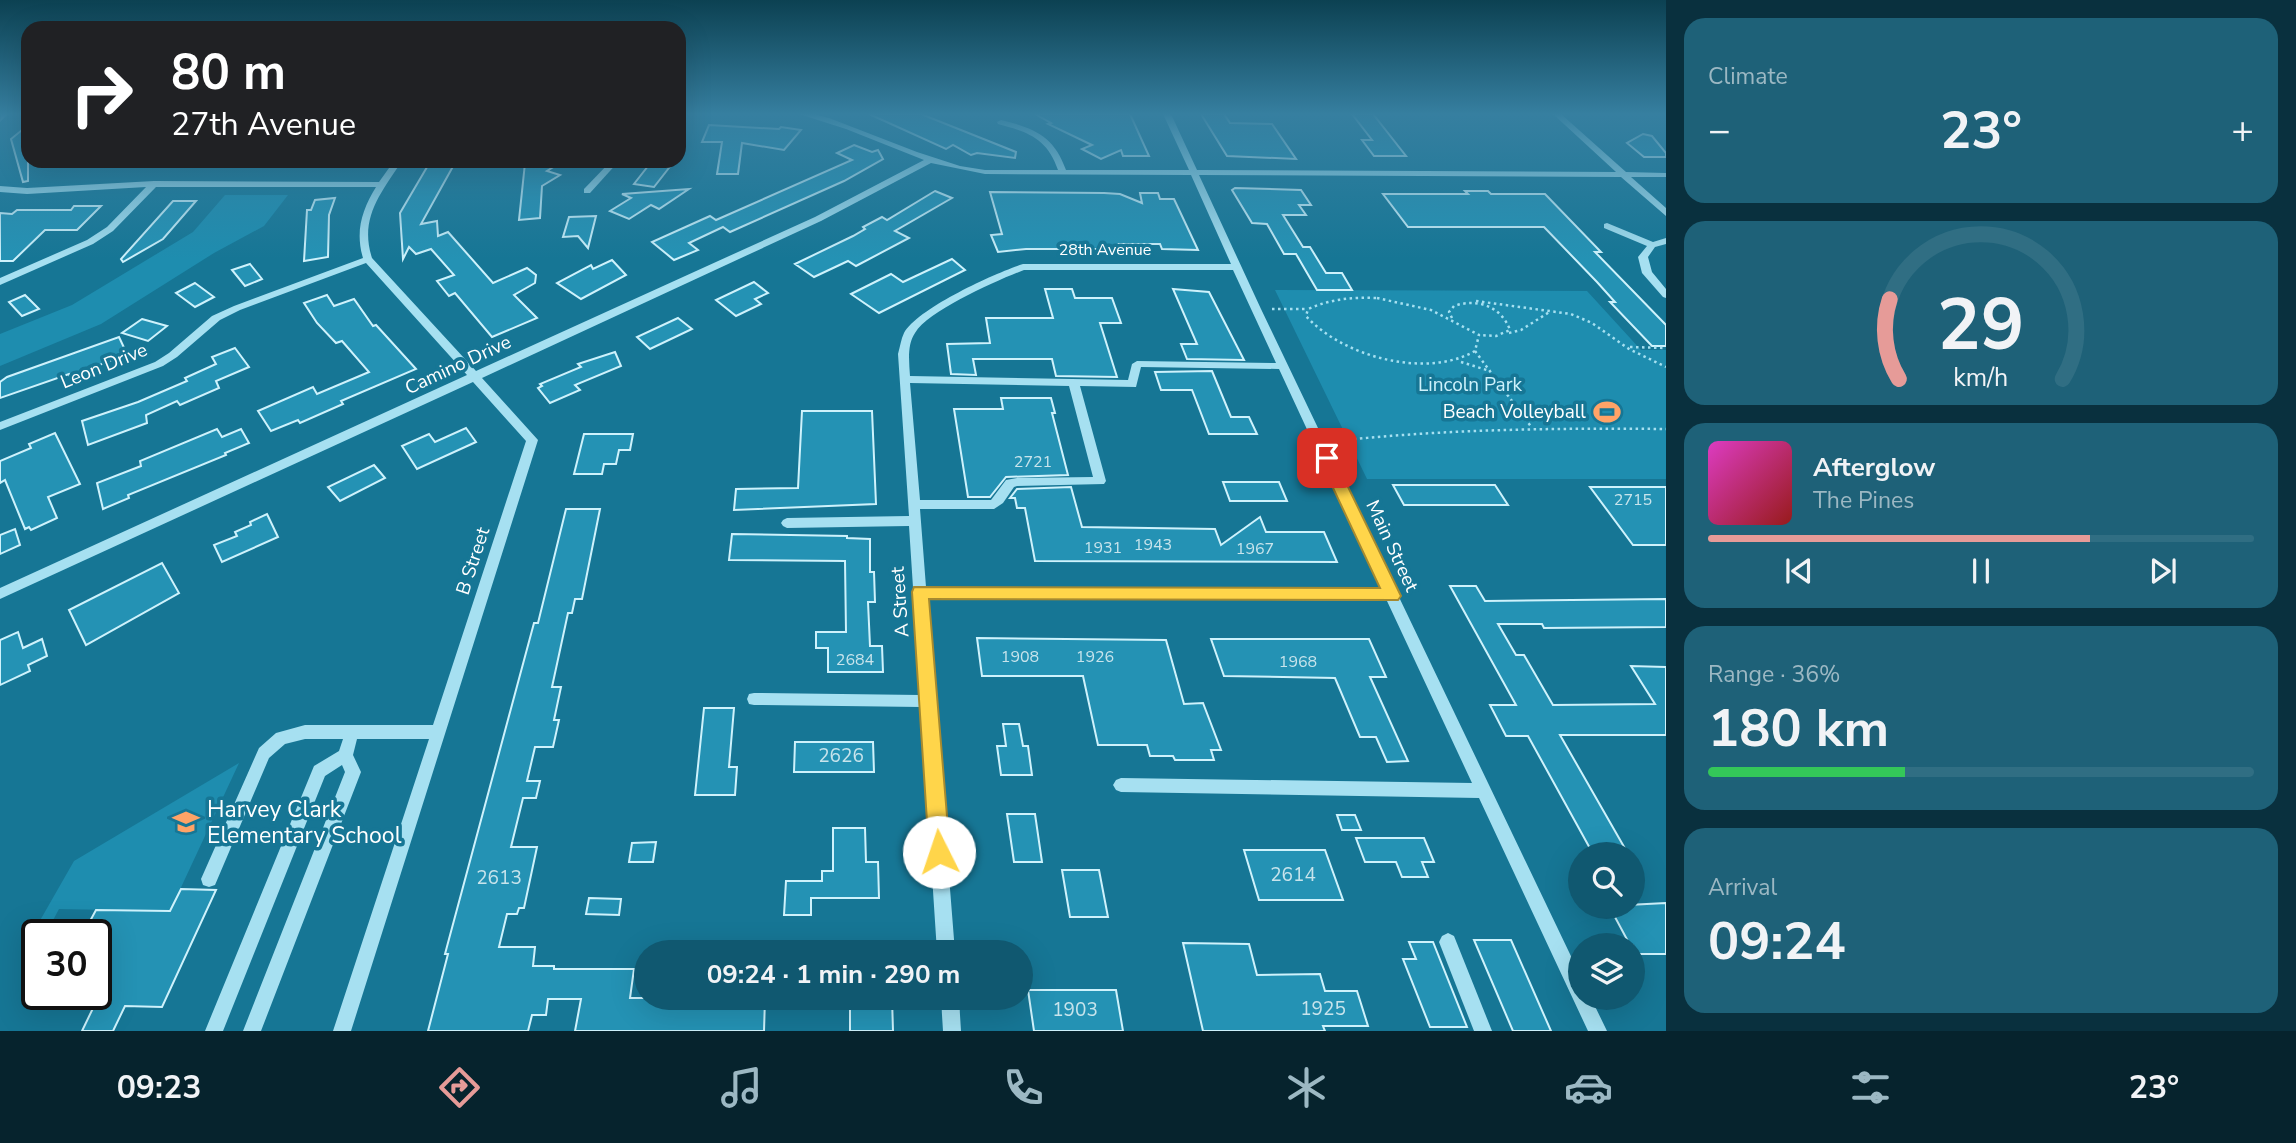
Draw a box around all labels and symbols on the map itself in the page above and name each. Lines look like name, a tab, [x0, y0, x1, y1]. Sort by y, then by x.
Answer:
street label: 28th Avenue	[1059, 239, 1151, 261]
street label: Camino Drive	[401, 329, 515, 401]
street label: Leon Drive	[57, 337, 151, 395]
park label: Lincoln Park	[1418, 372, 1522, 398]
sports icon: Beach Volleyball	[1592, 397, 1622, 427]
place label: Beach Volleyball	[1443, 399, 1586, 425]
pin	[1297, 428, 1357, 488]
house number: 2721	[1014, 451, 1052, 473]
house number: 2715	[1614, 489, 1652, 511]
street label: Main Street	[1359, 496, 1425, 596]
street label: B Street	[450, 524, 496, 598]
house number: 1943	[1134, 534, 1172, 556]
house number: 1931	[1084, 537, 1122, 559]
house number: 1967	[1236, 538, 1274, 560]
street label: A Street	[885, 566, 915, 638]
house number: 1908	[1001, 646, 1039, 668]
house number: 1926	[1076, 646, 1114, 668]
house number: 2684	[836, 649, 875, 671]
house number: 1968	[1279, 651, 1317, 673]
house number: 2626	[818, 743, 864, 769]
place label: Harvey Clark Elementary School	[207, 794, 402, 851]
school or university icon: Harvey Clark Elementary School	[171, 807, 201, 837]
position arrow	[902, 815, 976, 889]
house number: 2614	[1270, 862, 1316, 888]
house number: 2613	[476, 865, 522, 891]
speed limit sign: 30	[21, 919, 112, 1010]
house number: 1925	[1300, 996, 1346, 1022]
house number: 1903	[1052, 997, 1098, 1023]

